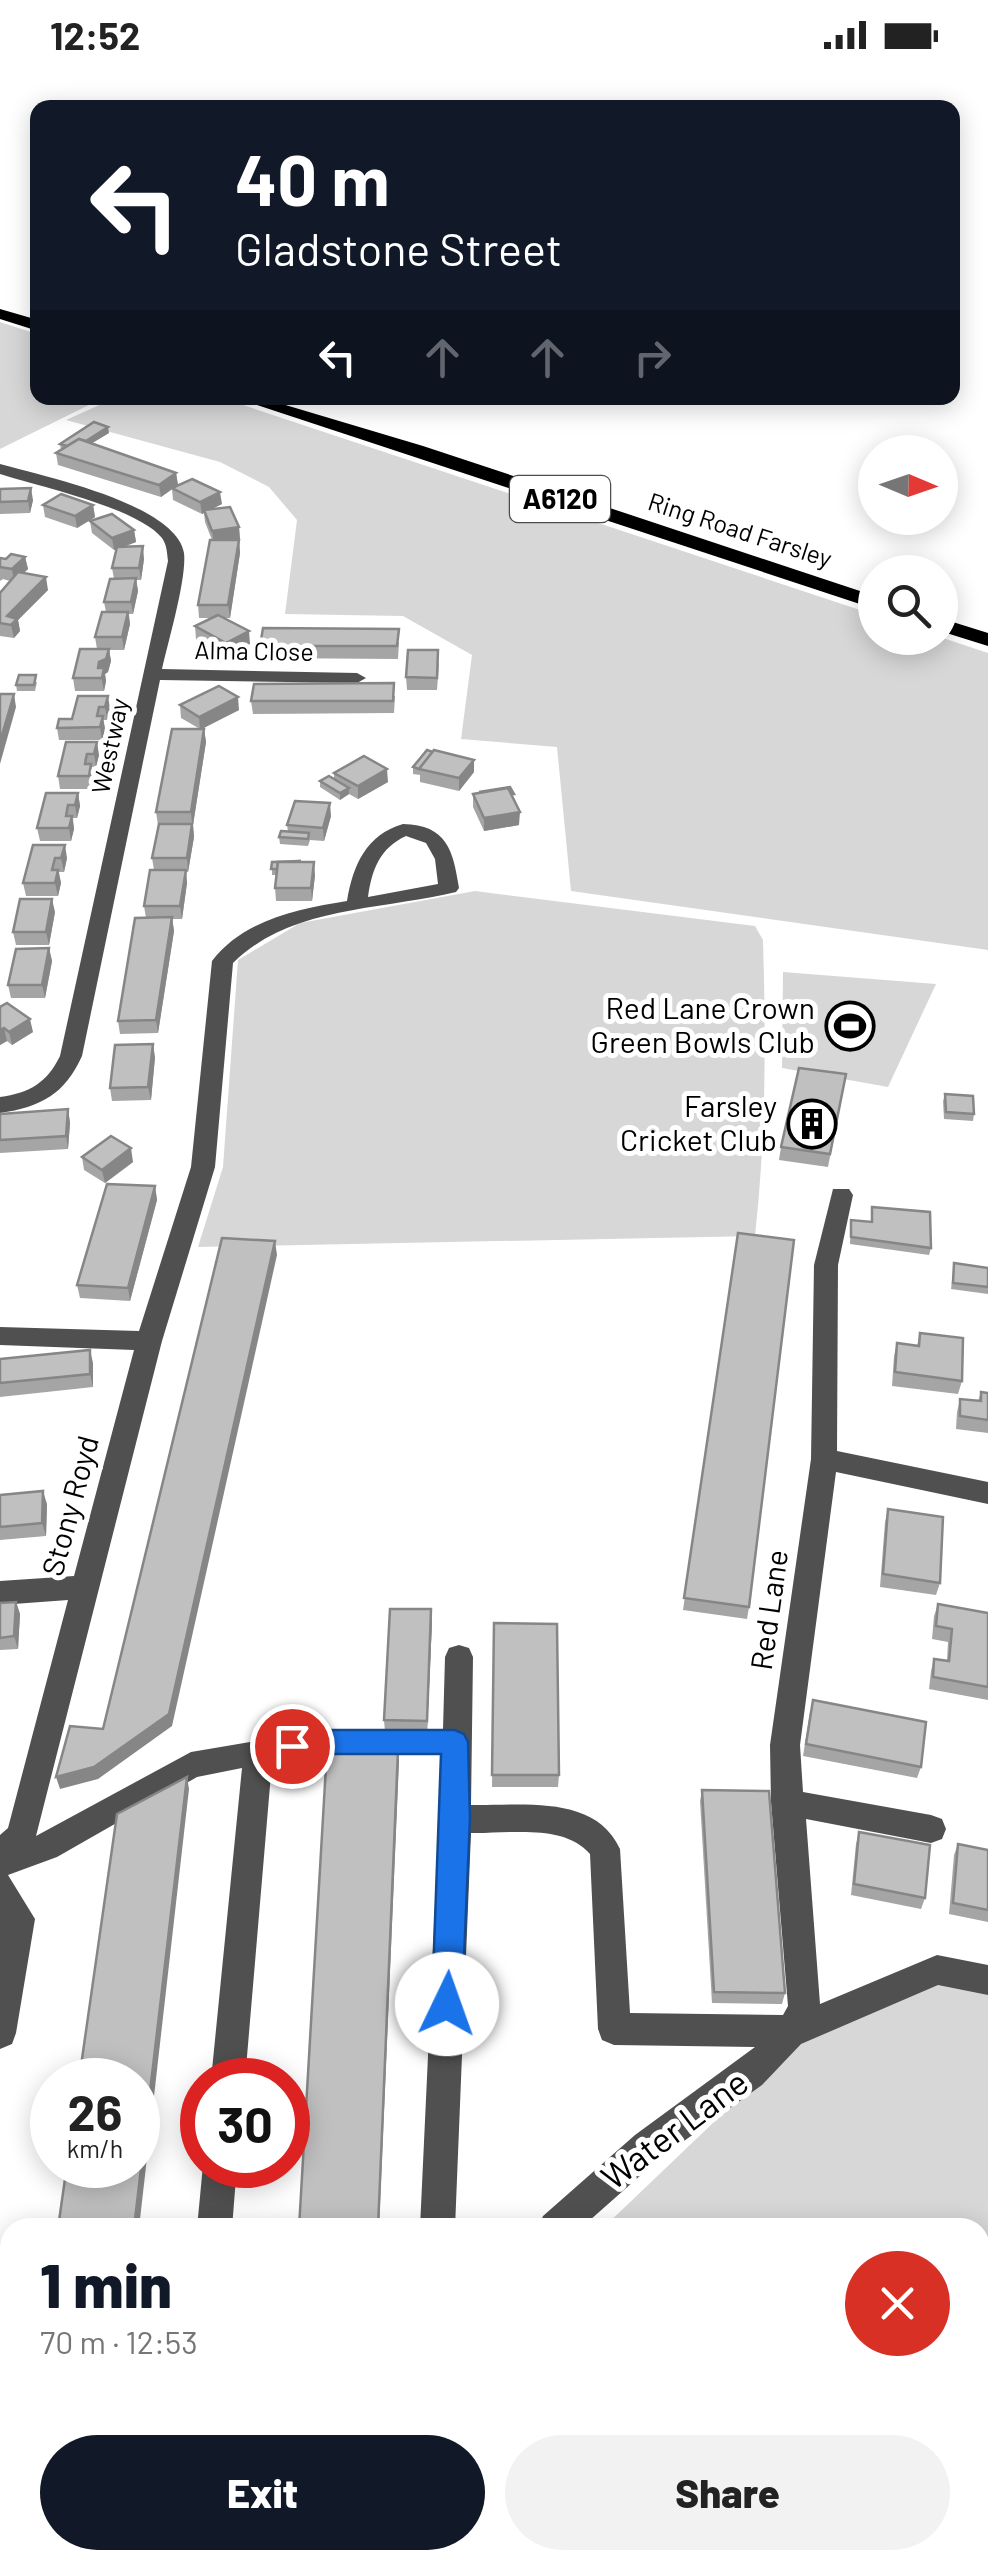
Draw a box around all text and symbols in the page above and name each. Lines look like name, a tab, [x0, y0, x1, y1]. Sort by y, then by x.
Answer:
text: 12:52	[50, 12, 140, 58]
text: 40 m	[235, 136, 390, 220]
icon: left	[70, 140, 200, 270]
text: Gladstone Street	[235, 221, 562, 275]
icon: left	[310, 330, 365, 385]
icon: ahead	[415, 330, 470, 385]
icon: ahead	[520, 330, 575, 385]
icon: right	[625, 330, 680, 385]
north arrow	[858, 435, 958, 535]
map controls	[858, 435, 958, 655]
road number: A6120	[510, 476, 610, 522]
street label: Ring Road Farsley	[645, 485, 836, 573]
button: search	[858, 555, 958, 655]
street label: Alma Close	[194, 634, 314, 666]
street label: Westway	[84, 695, 134, 796]
place label: Red Lane Crown Green Bowls Club	[591, 989, 815, 1059]
sports icon: Red Lane Crown Green Bowls Club	[824, 1000, 876, 1052]
place label: Farsley Cricket Club	[620, 1087, 777, 1157]
building icon: Farsley Cricket Club	[786, 1098, 838, 1150]
street label: Stony Royd	[33, 1431, 105, 1580]
street label: Red Lane	[742, 1547, 794, 1672]
pin	[250, 1704, 335, 1789]
icon: arrive	[265, 1719, 320, 1774]
position arrow	[395, 1952, 499, 2056]
speed limit sign: 30	[180, 2058, 310, 2188]
street label: Water Lane	[592, 2060, 755, 2197]
text: 26	[68, 2081, 122, 2141]
text: km/h	[67, 2133, 123, 2163]
text: 1 min	[40, 2248, 172, 2320]
button: close	[845, 2251, 950, 2356]
text: 70 m · 12:53	[40, 2322, 198, 2360]
button: Exit	[40, 2435, 485, 2550]
button: Share	[505, 2435, 950, 2550]

